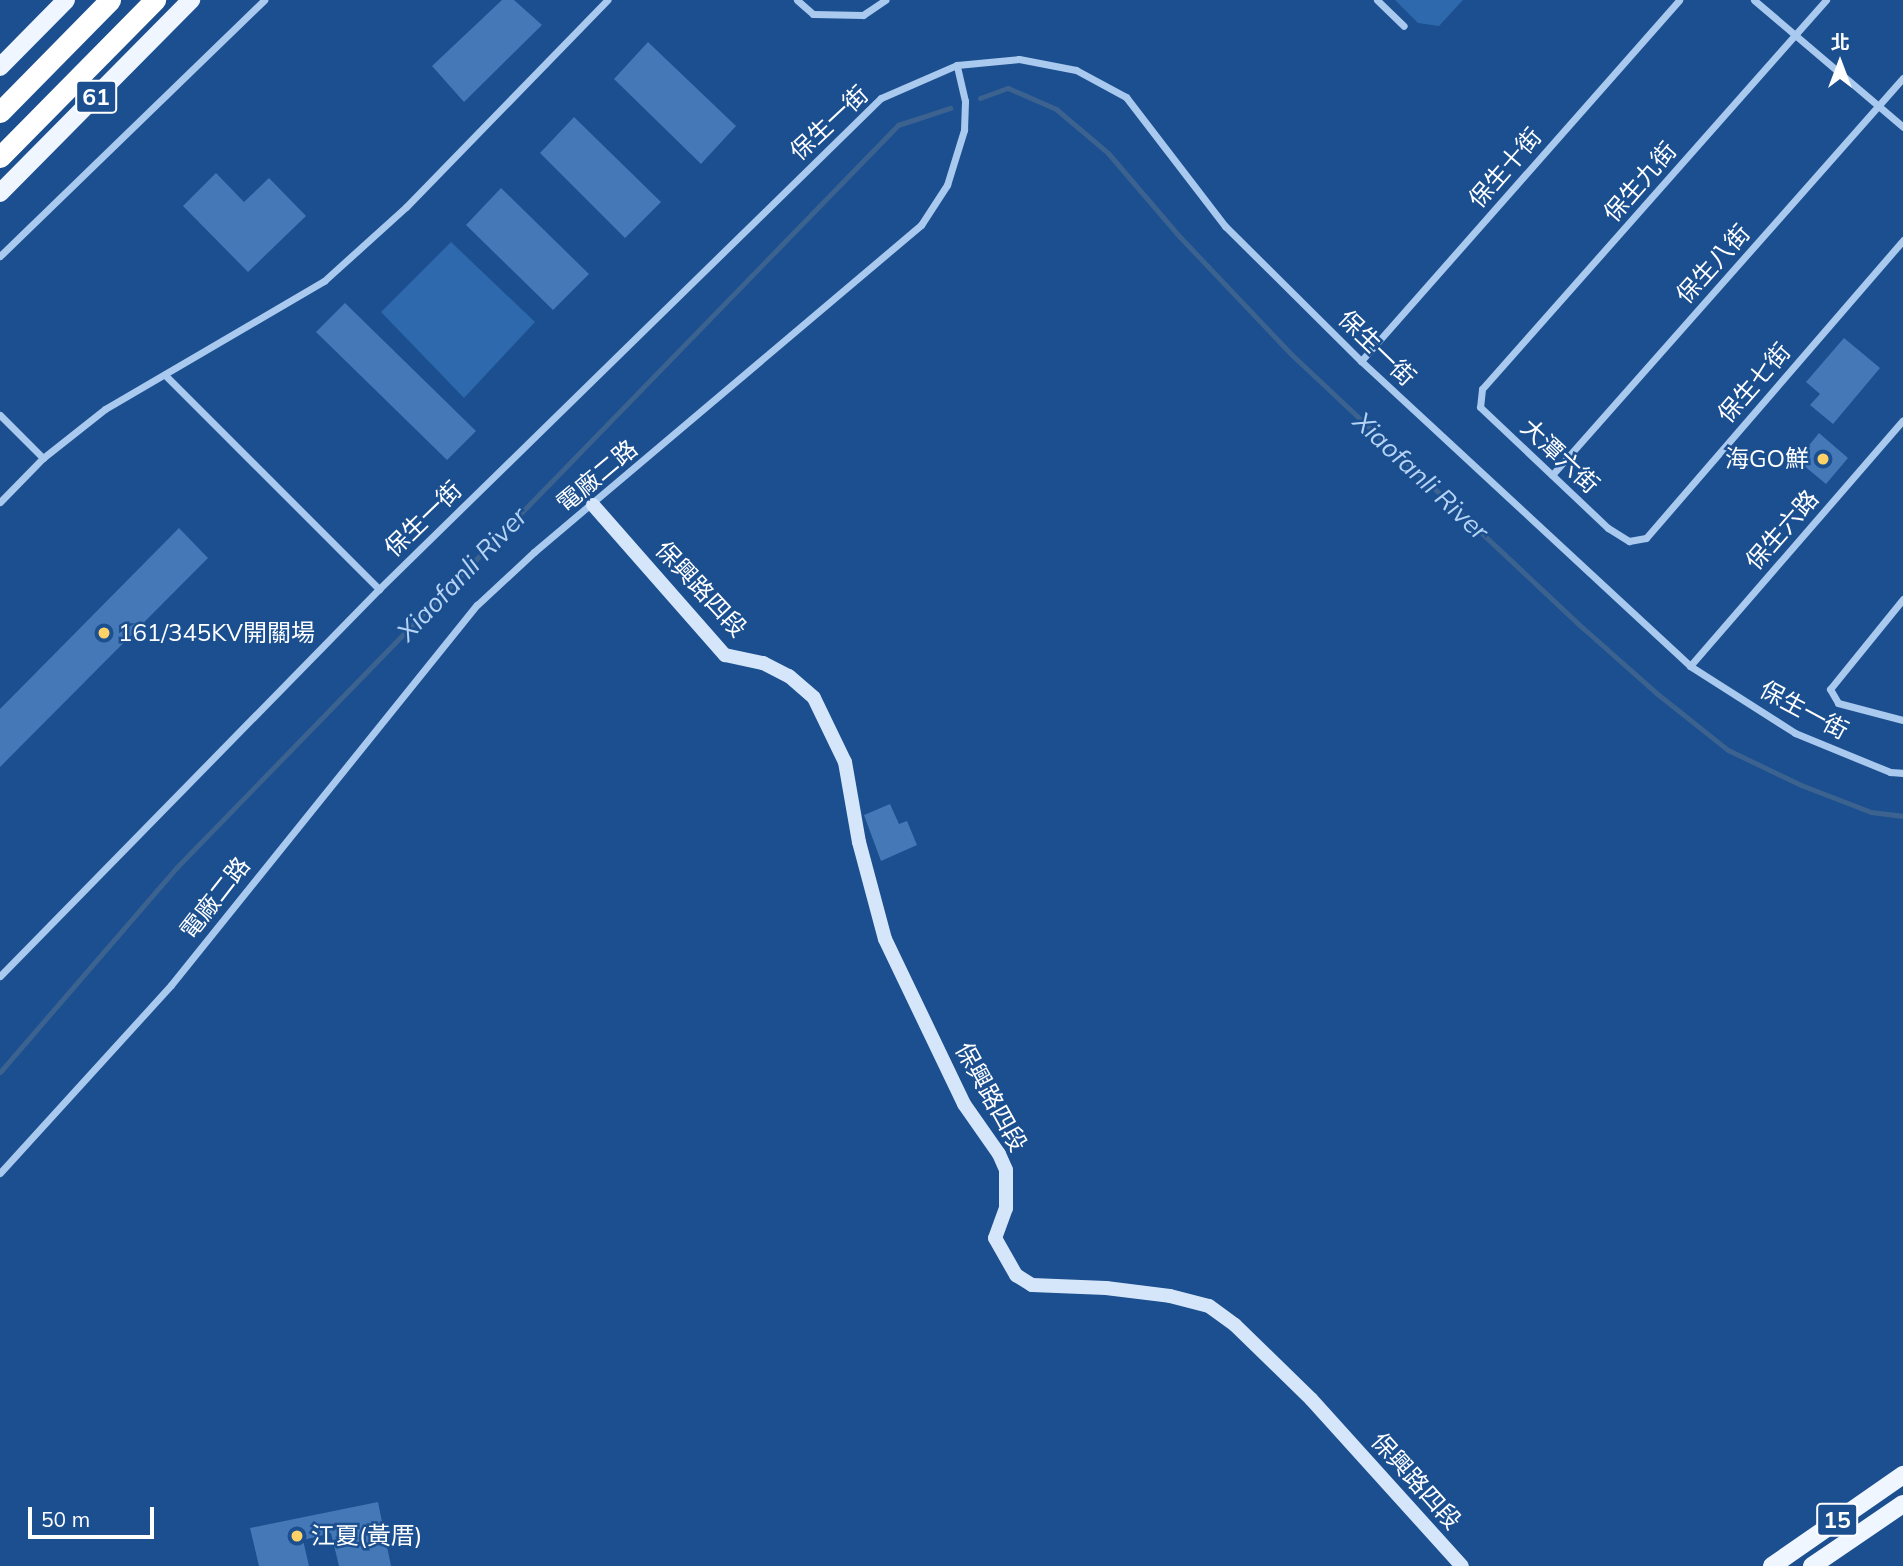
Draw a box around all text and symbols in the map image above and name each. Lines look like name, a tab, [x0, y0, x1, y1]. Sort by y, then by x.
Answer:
north arrow	[1805, 28, 1875, 98]
text: 北	[1830, 30, 1850, 54]
road number: 61	[75, 78, 117, 116]
street label: 保生一街	[784, 80, 874, 166]
street label: 保生十街	[1463, 122, 1547, 214]
street label: 保生九街	[1598, 136, 1682, 228]
street label: 保生八街	[1670, 219, 1756, 309]
street label: 保生一街	[1332, 304, 1422, 392]
street label: 保生七街	[1712, 337, 1796, 429]
water label: Xiaofanli River	[1347, 405, 1495, 547]
street label: 大潭六街	[1515, 413, 1605, 499]
street label: 電廠二路	[551, 434, 643, 518]
place label: 海GO鮮	[1725, 445, 1809, 473]
marker: 海GO鮮	[1815, 451, 1831, 467]
street label: 保生一街	[378, 475, 468, 563]
street label: 保生六路	[1740, 484, 1824, 576]
water label: Xiaofanli River	[391, 501, 533, 647]
street label: 保興路四段	[650, 535, 752, 643]
place label: 161/345KV開關場	[118, 619, 315, 647]
marker: 161/345KV開關場	[96, 625, 112, 641]
street label: 保生一街	[1755, 675, 1853, 745]
street label: 電廠二路	[174, 851, 256, 945]
street label: 保興路四段	[949, 1038, 1033, 1156]
street label: 保興路四段	[1365, 1427, 1467, 1535]
scale bar	[32, 1492, 158, 1536]
road number: 15	[1816, 1500, 1858, 1540]
text: 50 m	[41, 1506, 90, 1532]
place label: 江夏(黃厝)	[311, 1522, 422, 1550]
marker: 江夏(黃厝)	[289, 1528, 305, 1544]

